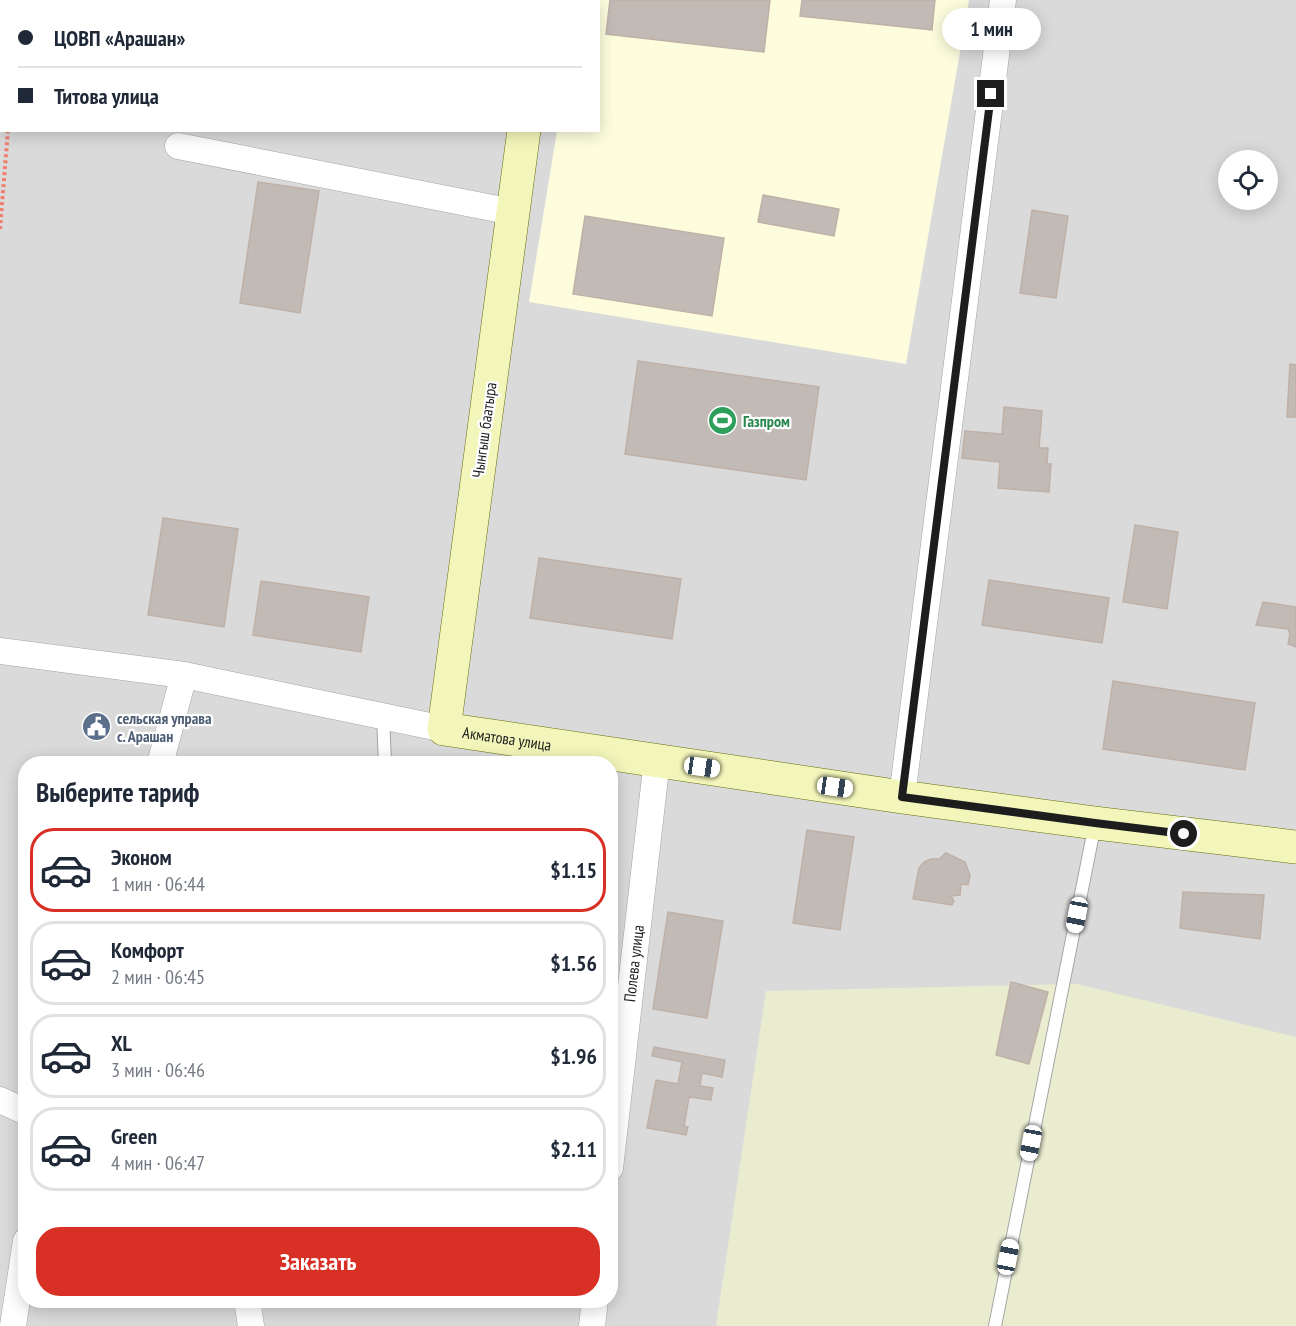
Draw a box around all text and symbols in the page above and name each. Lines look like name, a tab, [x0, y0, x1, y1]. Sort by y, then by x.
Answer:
callout: 1 мин	[942, 7, 1040, 49]
text: 1 мин	[970, 16, 1013, 42]
text: ЦОВП «Арашан»	[54, 24, 185, 52]
route end	[977, 80, 1004, 107]
text: Титова улица	[54, 82, 159, 110]
map controls	[1218, 150, 1278, 210]
button: locate	[1218, 150, 1278, 210]
street label: Чынгыш баатыра	[467, 381, 501, 479]
sports icon: Газпром	[706, 405, 738, 437]
place label: Газпром	[743, 411, 790, 431]
place label: сельская управа с. Арашан	[117, 708, 212, 746]
public building icon: сельская управа с. Арашан	[80, 711, 112, 743]
street label: Акматова улица	[461, 722, 553, 755]
car	[683, 756, 721, 778]
text: Выберите тариф	[36, 775, 199, 809]
car	[816, 776, 854, 798]
route start	[1170, 820, 1197, 847]
icon: car	[39, 843, 93, 897]
text: Эконом	[111, 843, 172, 871]
text: $1.15	[550, 856, 597, 884]
text: 1 мин · 06:44	[111, 871, 205, 897]
car	[1065, 896, 1089, 934]
street label: Полева улица	[619, 924, 648, 1003]
icon: car	[39, 936, 93, 990]
text: Комфорт	[111, 936, 184, 964]
text: $1.56	[550, 949, 597, 977]
text: 2 мин · 06:45	[111, 964, 205, 990]
icon: car	[39, 1029, 93, 1083]
text: XL	[111, 1029, 132, 1057]
text: $1.96	[550, 1042, 597, 1070]
text: 3 мин · 06:46	[111, 1057, 205, 1083]
icon: car	[39, 1122, 93, 1176]
text: Green	[111, 1122, 157, 1150]
car	[1019, 1124, 1043, 1162]
text: $2.11	[550, 1135, 597, 1163]
text: 4 мин · 06:47	[111, 1150, 205, 1176]
button: Заказать	[36, 1227, 600, 1296]
car	[996, 1238, 1020, 1276]

